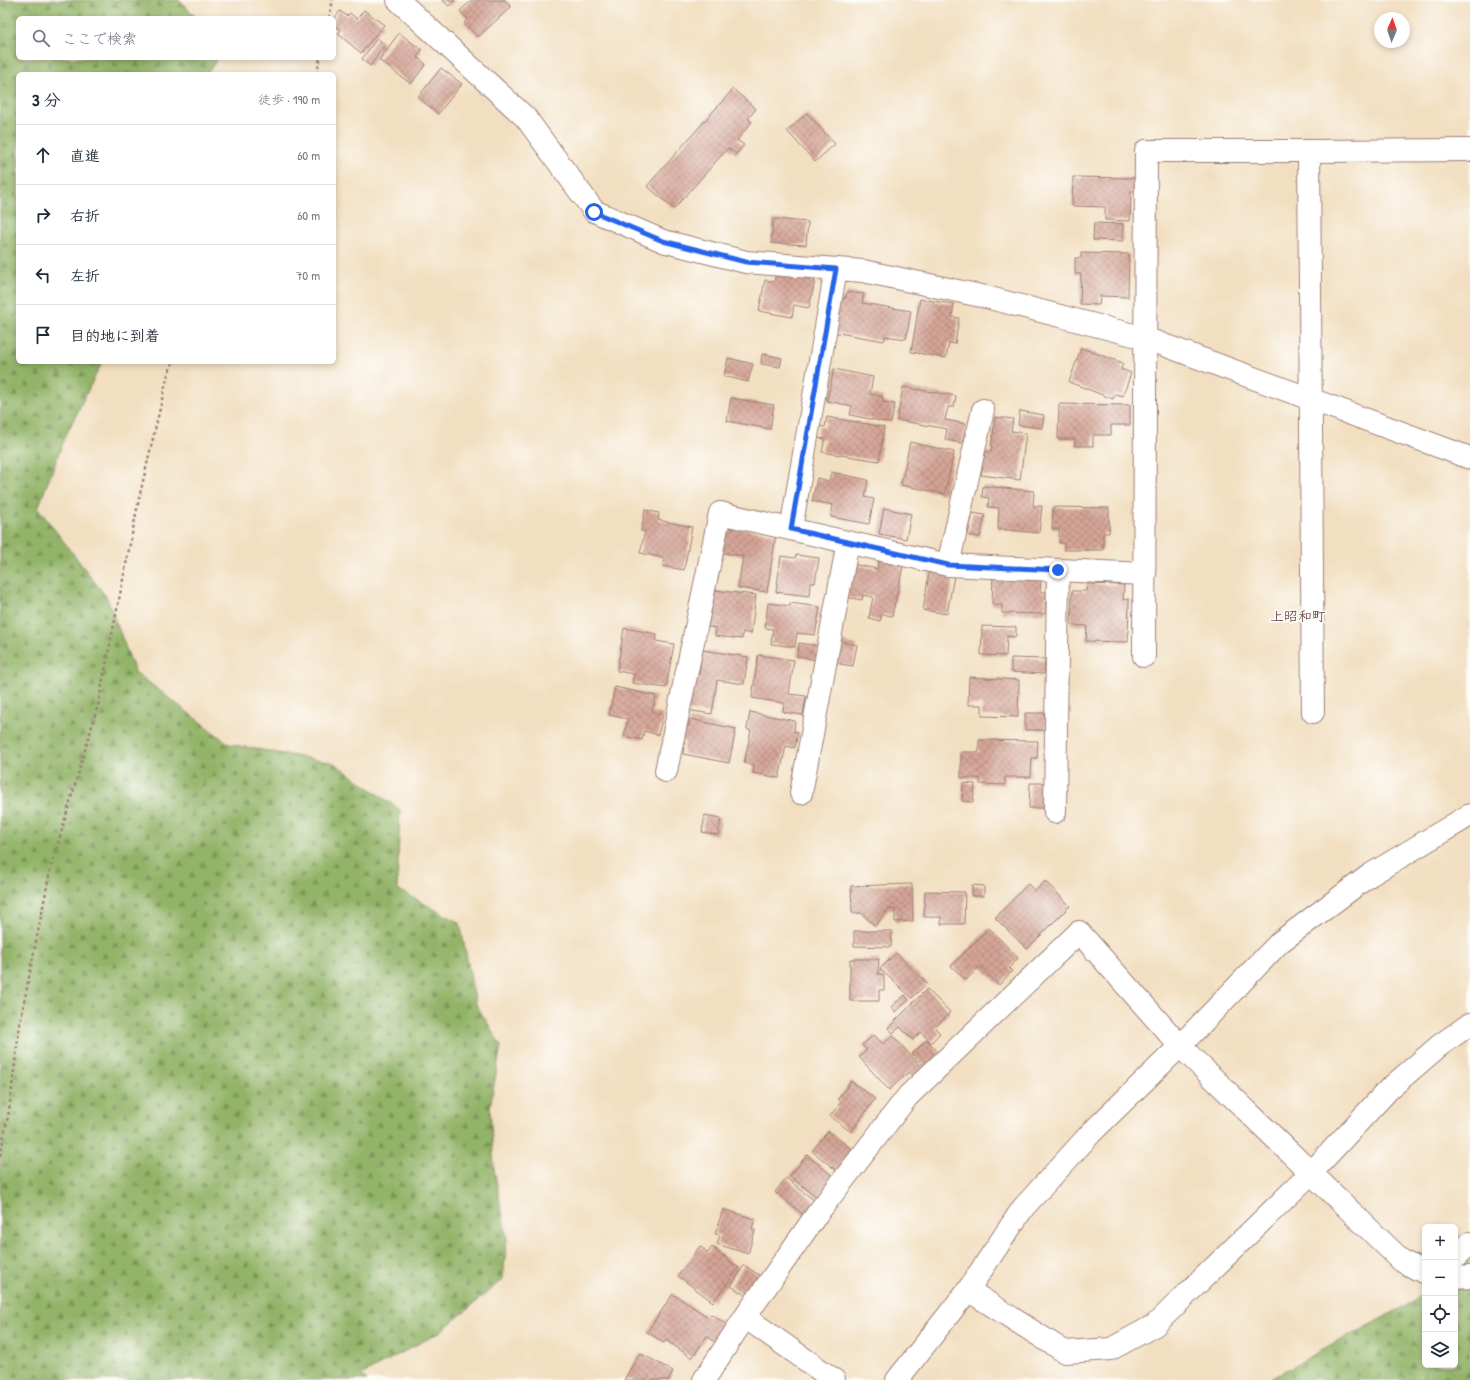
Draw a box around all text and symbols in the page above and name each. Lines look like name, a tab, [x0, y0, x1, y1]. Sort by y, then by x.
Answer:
north arrow	[1374, 12, 1410, 48]
search box	[16, 16, 336, 60]
icon: search	[30, 27, 52, 49]
text: ここで検索	[62, 28, 137, 49]
text: 3 分	[32, 88, 61, 111]
text: 徒歩 · 190 m	[258, 90, 320, 108]
icon: ahead	[32, 144, 54, 166]
text: 直進	[70, 145, 100, 166]
text: 60 m	[297, 146, 320, 164]
route start	[585, 203, 603, 221]
icon: right	[32, 204, 54, 226]
text: 右折	[70, 205, 100, 226]
text: 60 m	[297, 206, 320, 224]
icon: left	[32, 264, 54, 286]
text: 左折	[70, 265, 100, 286]
text: 70 m	[296, 266, 320, 284]
icon: arrive	[32, 324, 54, 346]
text: 目的地に到着	[70, 325, 160, 346]
route end	[1049, 561, 1067, 579]
district label: 上昭和町	[1270, 606, 1326, 625]
map controls	[1422, 1224, 1458, 1368]
button: +	[1422, 1224, 1458, 1260]
button: −	[1422, 1260, 1458, 1296]
button: locate	[1422, 1296, 1458, 1332]
button: layers	[1422, 1332, 1458, 1368]

